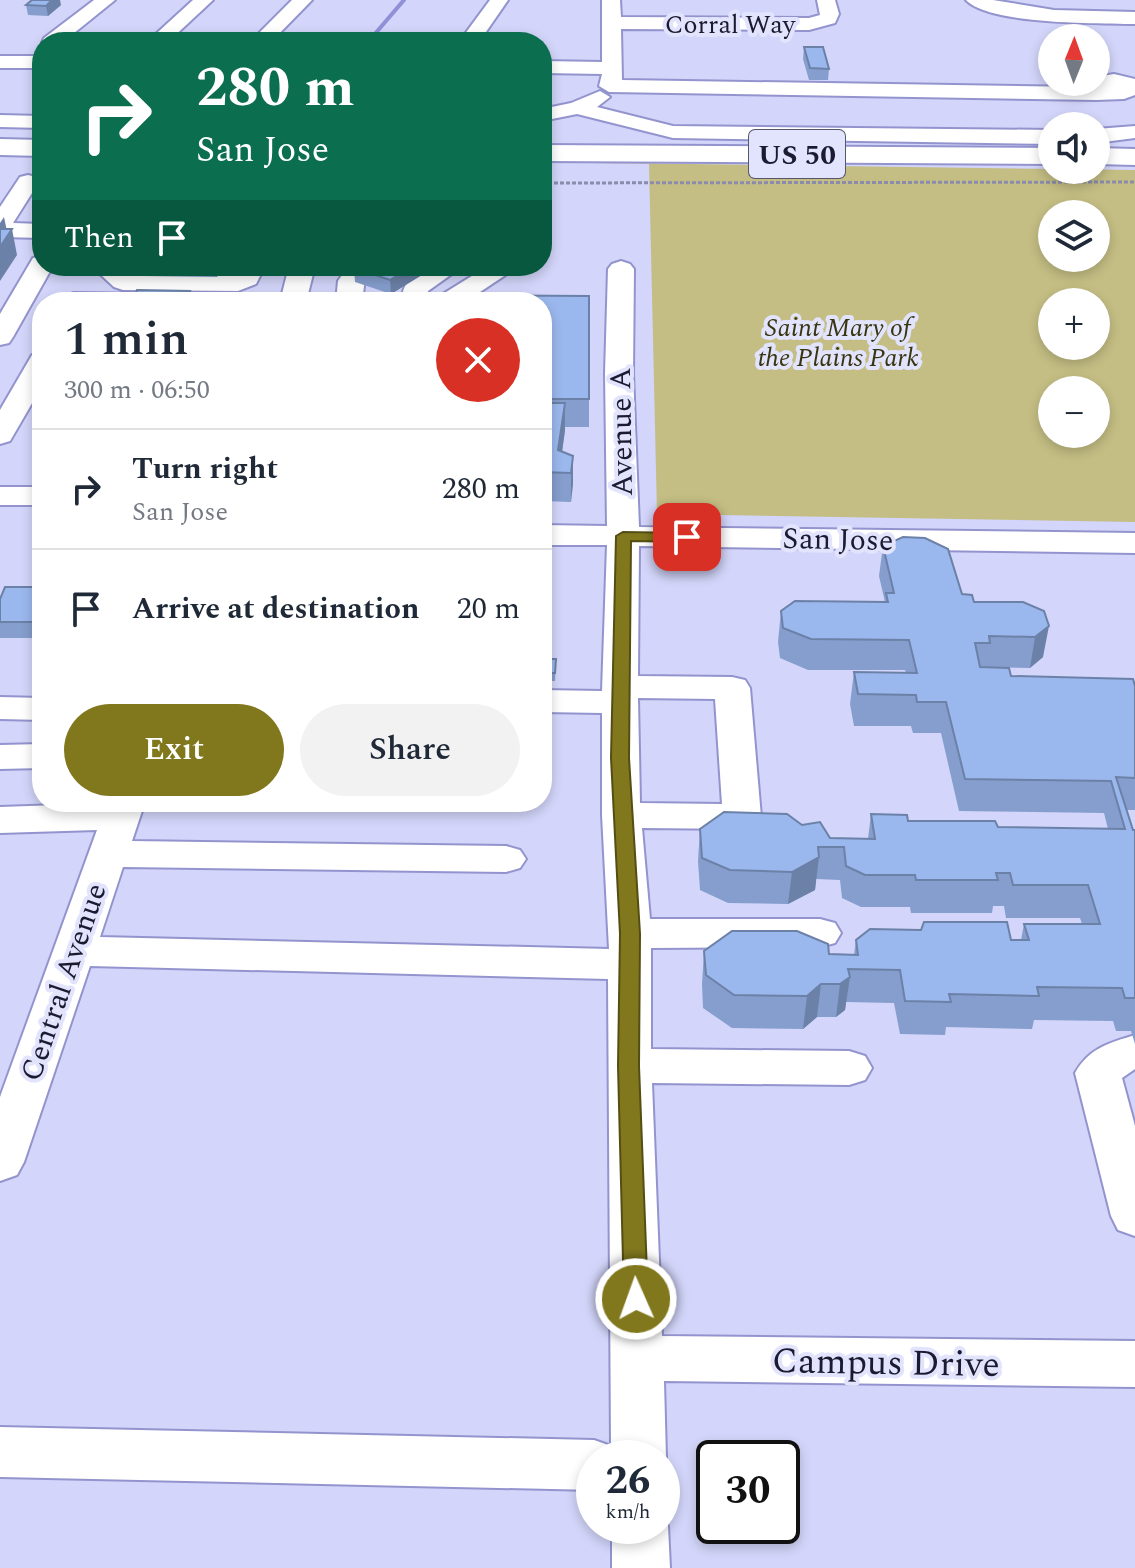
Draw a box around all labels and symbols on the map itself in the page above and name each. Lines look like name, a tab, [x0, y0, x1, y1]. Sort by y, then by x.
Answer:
street label: Corral Way	[665, 5, 797, 45]
north arrow	[1038, 24, 1110, 96]
road number: US 50	[749, 130, 845, 178]
park label: Saint Mary of the Plains Park	[757, 308, 919, 378]
street label: Avenue A	[598, 367, 646, 497]
pin	[653, 503, 721, 571]
street label: San Jose	[782, 516, 894, 564]
street label: Central Avenue	[9, 877, 119, 1088]
position arrow	[594, 1257, 678, 1341]
street label: Campus Drive	[771, 1334, 1000, 1393]
speed limit sign: 30	[696, 1440, 800, 1544]

